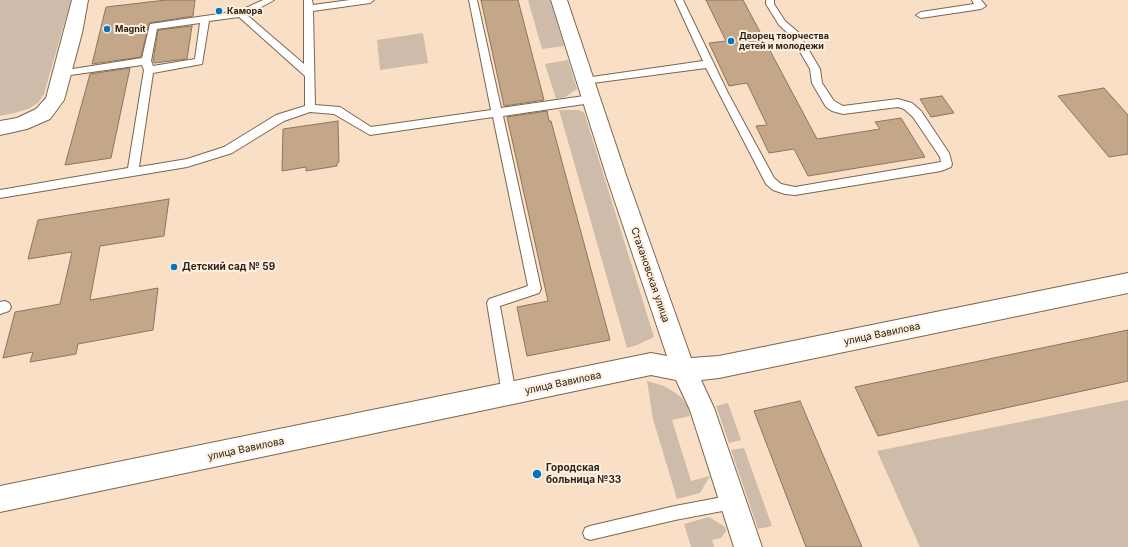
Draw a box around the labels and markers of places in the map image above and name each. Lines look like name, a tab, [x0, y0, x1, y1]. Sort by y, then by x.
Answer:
marker: Камора	[214, 6, 224, 16]
place label: Камора	[227, 6, 263, 16]
marker: Magnit	[102, 24, 112, 34]
place label: Magnit	[115, 24, 146, 34]
place label: Дворец творчества детей и молодежи	[739, 31, 829, 52]
marker: Дворец творчества детей и молодежи	[726, 36, 736, 46]
place label: Детский сад № 59	[182, 261, 275, 273]
marker: Детский сад № 59	[169, 262, 179, 272]
place label: Городская больница №33	[546, 462, 621, 486]
marker: Городская больница №33	[531, 468, 543, 480]

